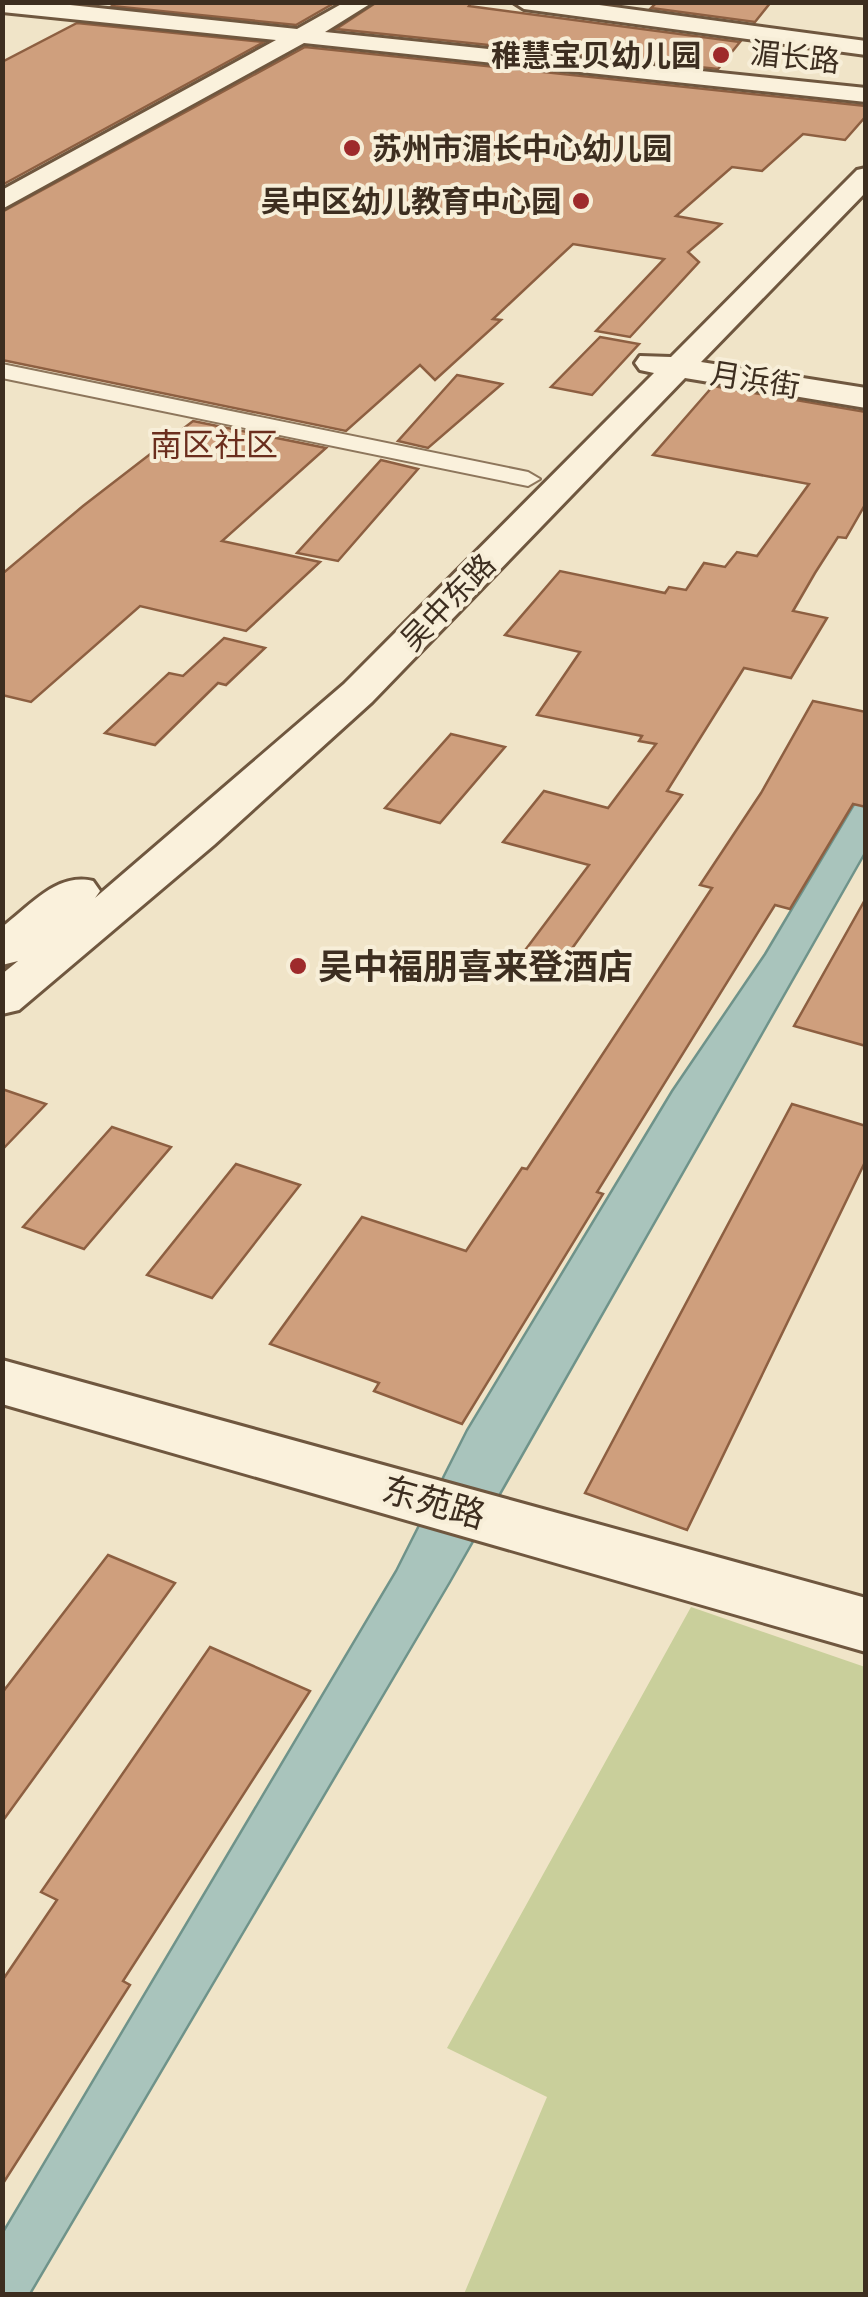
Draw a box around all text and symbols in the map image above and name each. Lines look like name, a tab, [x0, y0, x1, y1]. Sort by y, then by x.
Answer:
street label: 湄长路	[748, 34, 842, 80]
place label: 稚慧宝贝幼儿园	[491, 37, 701, 74]
marker: 稚慧宝贝幼儿园	[710, 44, 732, 66]
place label: 苏州市湄长中心幼儿园	[372, 130, 672, 167]
marker: 苏州市湄长中心幼儿园	[341, 137, 363, 159]
place label: 吴中区幼儿教育中心园	[261, 183, 561, 220]
marker: 吴中区幼儿教育中心园	[570, 190, 592, 212]
street label: 月浜街	[708, 355, 802, 405]
district label: 南区社区	[150, 425, 278, 465]
street label: 吴中东路	[393, 546, 503, 658]
place label: 吴中福朋喜来登酒店	[318, 945, 633, 988]
marker: 吴中福朋喜来登酒店	[287, 955, 309, 977]
street label: 东苑路	[378, 1467, 490, 1537]

